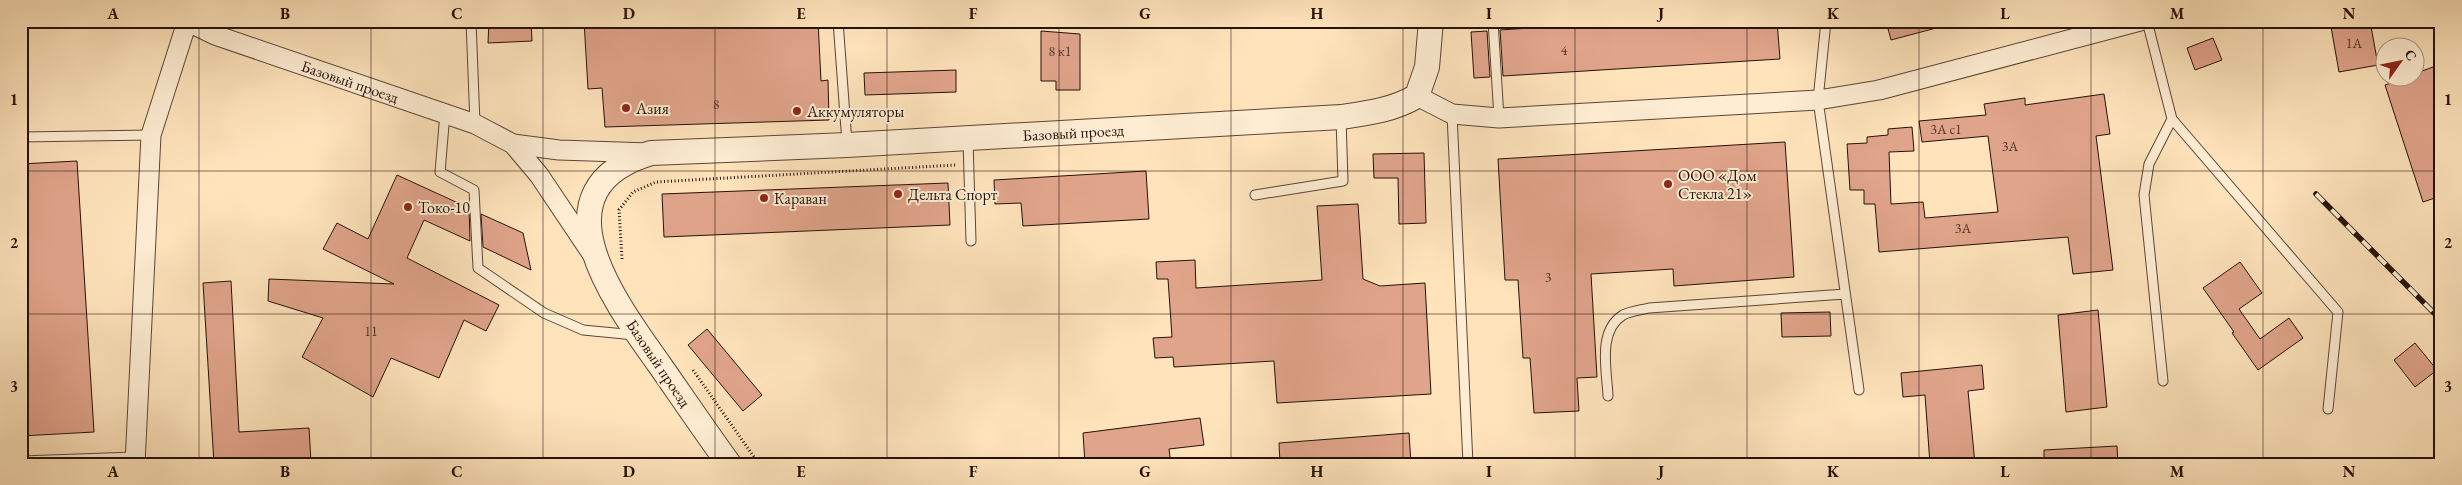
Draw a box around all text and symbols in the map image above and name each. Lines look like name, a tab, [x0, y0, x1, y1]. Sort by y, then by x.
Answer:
text: A	[106, 3, 119, 24]
text: B	[280, 3, 290, 24]
text: C	[451, 3, 463, 24]
text: D	[623, 3, 635, 24]
text: E	[796, 3, 806, 24]
text: F	[969, 3, 978, 24]
text: G	[1139, 3, 1151, 24]
text: H	[1311, 3, 1324, 24]
text: I	[1486, 3, 1492, 24]
text: J	[1656, 3, 1664, 24]
text: K	[1827, 3, 1840, 24]
text: L	[2000, 3, 2010, 24]
text: M	[2170, 3, 2185, 24]
text: N	[2343, 3, 2356, 24]
house number: 1А	[2346, 34, 2363, 52]
north arrow	[2374, 38, 2424, 88]
house number: 4	[1561, 41, 1568, 59]
house number: 8 к1	[1049, 42, 1071, 60]
text: С	[2401, 46, 2421, 64]
street label: Базовый проезд	[298, 55, 402, 108]
text: 1	[10, 89, 18, 110]
text: 1	[2444, 89, 2452, 110]
house number: 8	[713, 95, 720, 113]
place label: Азия	[635, 98, 669, 119]
place label: Аккумуляторы	[806, 101, 905, 122]
marker: Азия	[620, 102, 632, 114]
marker: Аккумуляторы	[791, 105, 803, 117]
street label: Базовый проезд	[1022, 119, 1125, 146]
house number: 3А с1	[1930, 120, 1962, 138]
house number: 3А	[2002, 137, 2019, 155]
place label: ООО «Дом Стекла 21»	[1678, 165, 1756, 204]
marker: ООО «Дом Стекла 21»	[1662, 178, 1674, 190]
place label: Дельта Спорт	[908, 184, 998, 205]
place label: Караван	[774, 188, 827, 209]
marker: Дельта Спорт	[892, 188, 904, 200]
marker: Караван	[758, 192, 770, 204]
place label: Токо-10	[418, 197, 470, 218]
marker: Токо-10	[402, 201, 414, 213]
house number: 3А	[1955, 219, 1972, 237]
text: 2	[10, 232, 19, 253]
text: 2	[2444, 232, 2453, 253]
house number: 3	[1545, 268, 1552, 286]
street label: Базовый проезд	[621, 315, 696, 412]
house number: 11	[364, 322, 378, 340]
text: 3	[10, 376, 18, 397]
text: 3	[2444, 376, 2452, 397]
text: A	[106, 461, 119, 482]
text: B	[280, 461, 290, 482]
text: C	[451, 461, 463, 482]
text: D	[623, 461, 635, 482]
text: E	[796, 461, 806, 482]
text: F	[969, 461, 978, 482]
text: G	[1139, 461, 1151, 482]
text: H	[1311, 461, 1324, 482]
text: I	[1486, 461, 1492, 482]
text: J	[1656, 461, 1664, 482]
text: K	[1827, 461, 1840, 482]
text: L	[2000, 461, 2010, 482]
text: M	[2170, 461, 2185, 482]
text: N	[2343, 461, 2356, 482]

